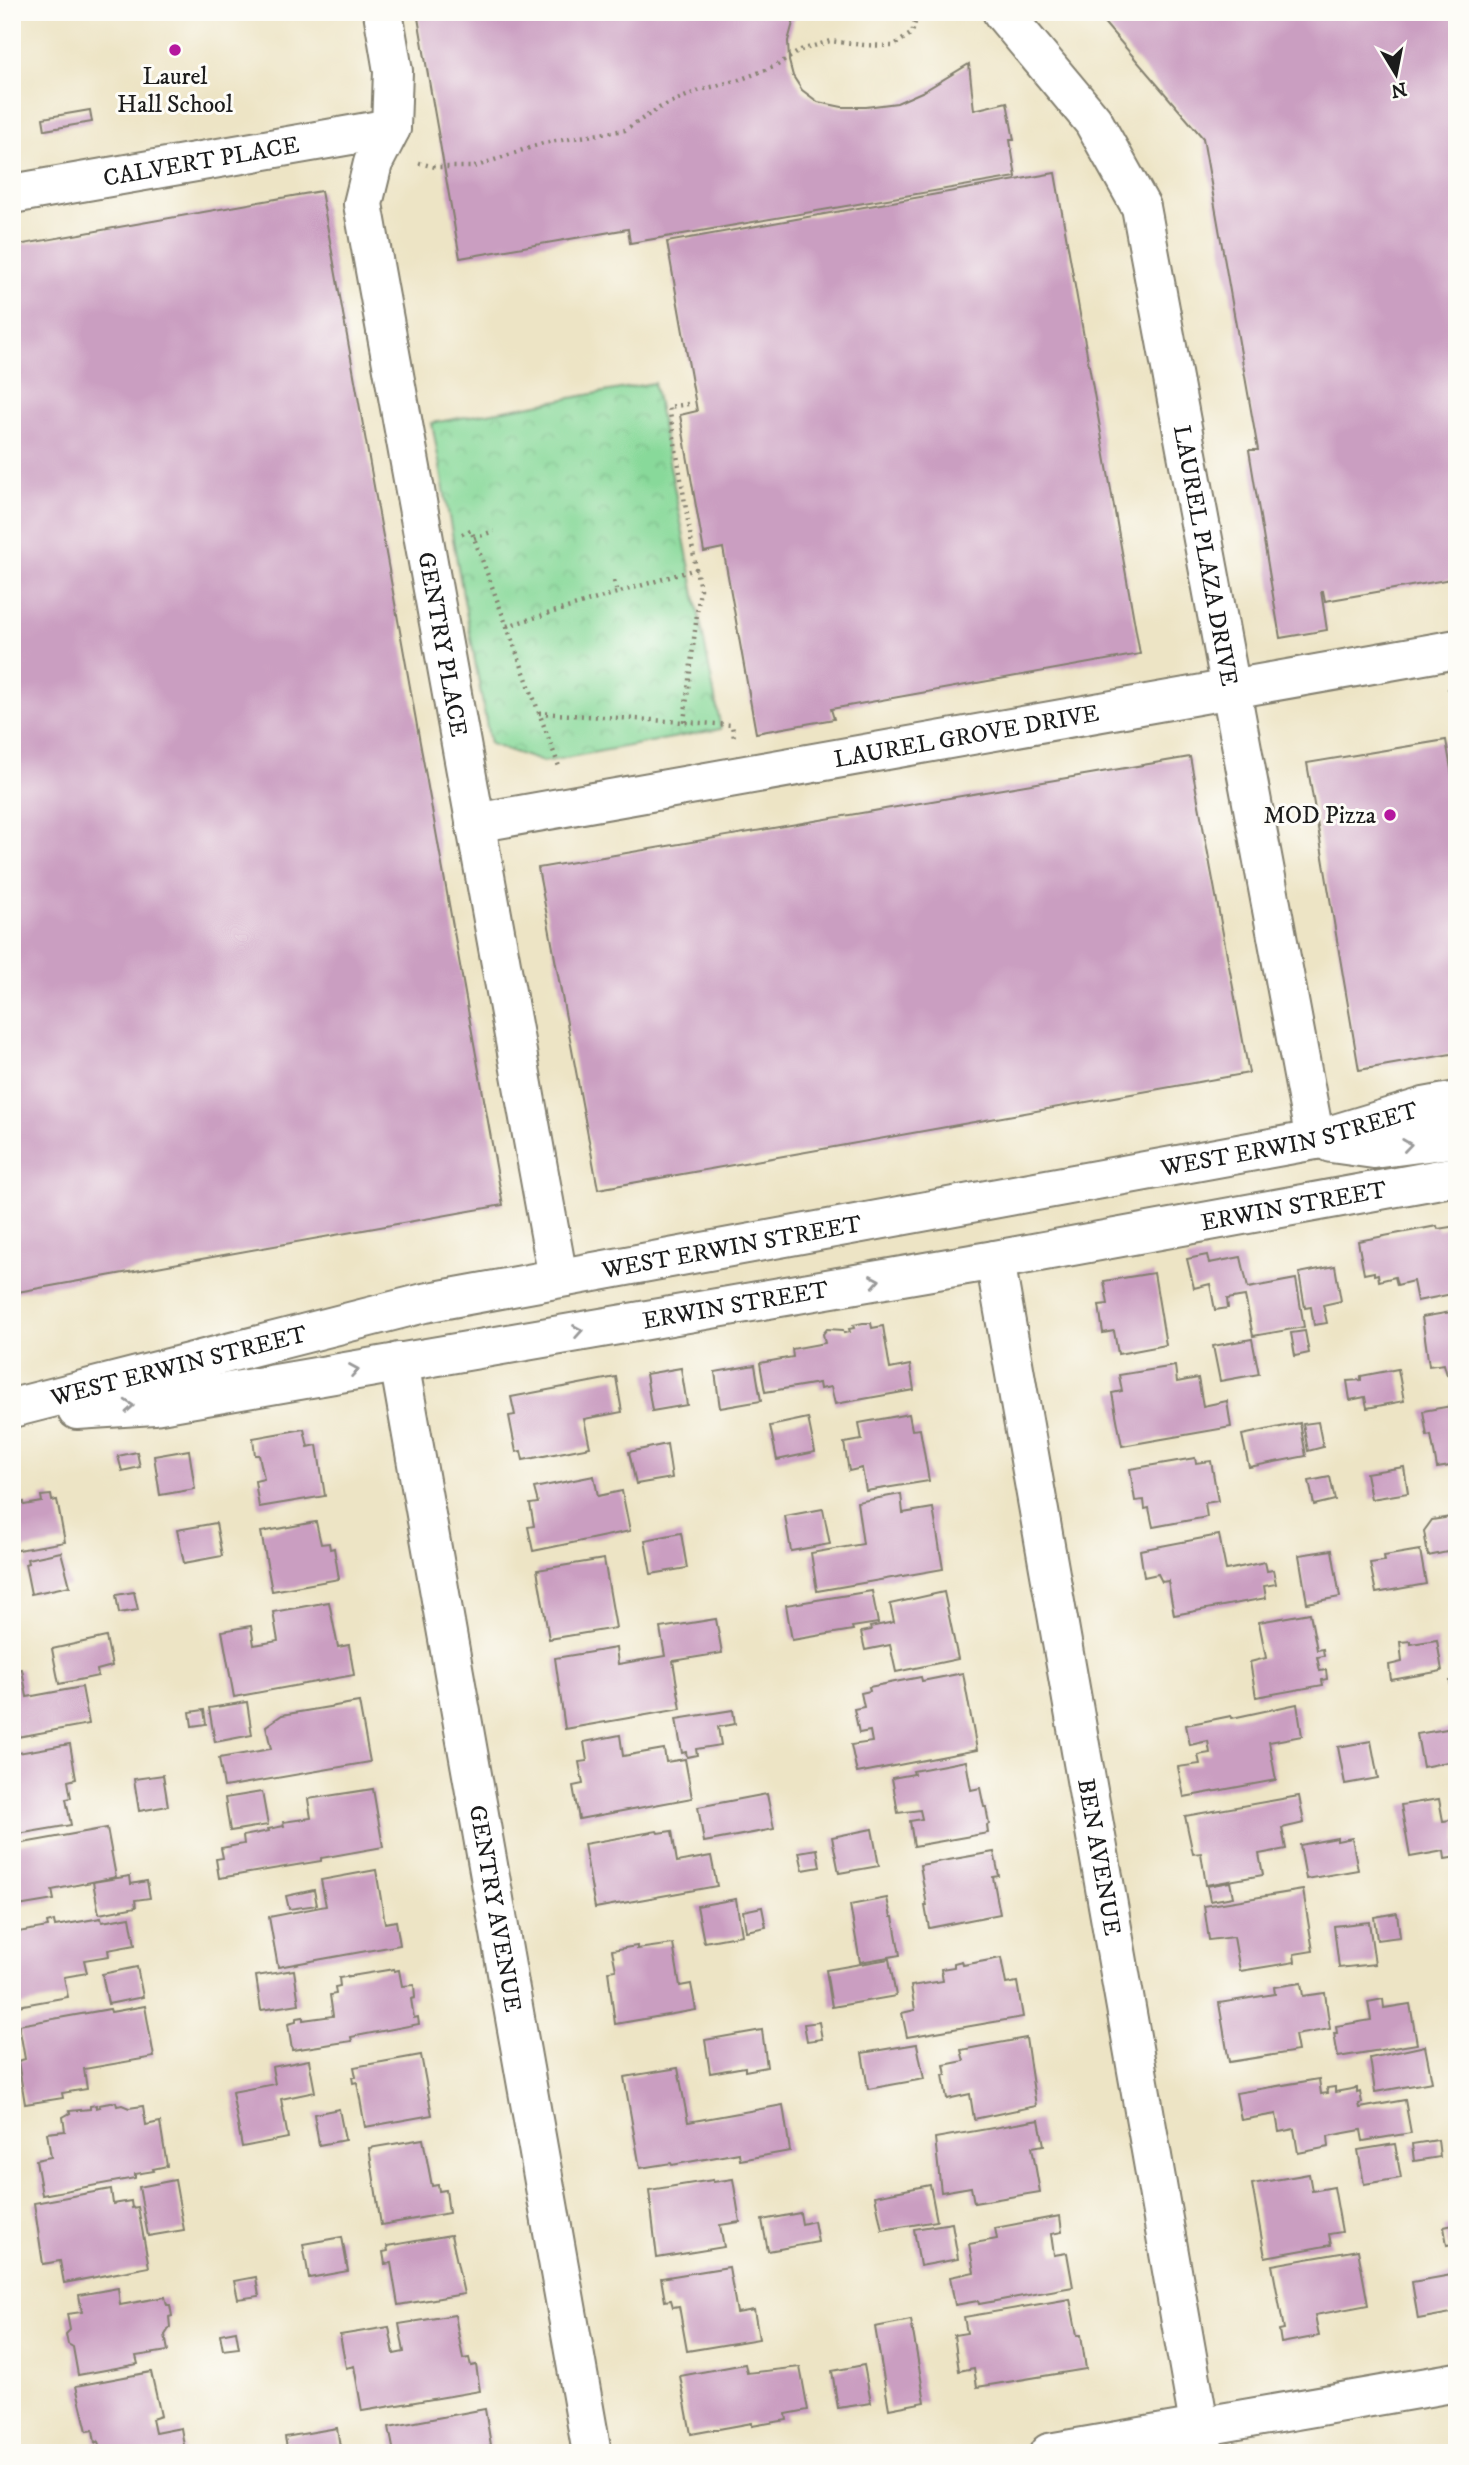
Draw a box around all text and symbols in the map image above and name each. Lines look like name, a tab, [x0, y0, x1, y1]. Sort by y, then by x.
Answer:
north arrow	[1360, 38, 1430, 108]
marker: Laurel Hall School	[167, 42, 183, 58]
place label: Laurel Hall School	[117, 62, 234, 120]
text: N	[1389, 77, 1408, 102]
street label: CALVERT PLACE	[101, 130, 302, 194]
street label: LAUREL PLAZA DRIVE	[1166, 423, 1244, 689]
street label: GENTRY PLACE	[410, 550, 473, 739]
street label: LAUREL GROVE DRIVE	[832, 699, 1101, 775]
place label: MOD Pizza	[1263, 801, 1377, 831]
marker: MOD Pizza	[1382, 807, 1398, 823]
street label: WEST ERWIN STREET	[1158, 1096, 1422, 1184]
one-way arrow	[1401, 1138, 1412, 1153]
street label: ERWIN STREET	[1198, 1175, 1389, 1238]
street label: WEST ERWIN STREET	[599, 1209, 864, 1286]
one-way arrow	[869, 1274, 881, 1289]
street label: ERWIN STREET	[640, 1275, 831, 1337]
street label: WEST ERWIN STREET	[47, 1319, 310, 1414]
one-way arrow	[572, 1325, 584, 1340]
one-way arrow	[348, 1363, 360, 1378]
one-way arrow	[124, 1399, 135, 1414]
street label: BEN AVENUE	[1070, 1776, 1127, 1938]
street label: GENTRY AVENUE	[462, 1803, 528, 2015]

